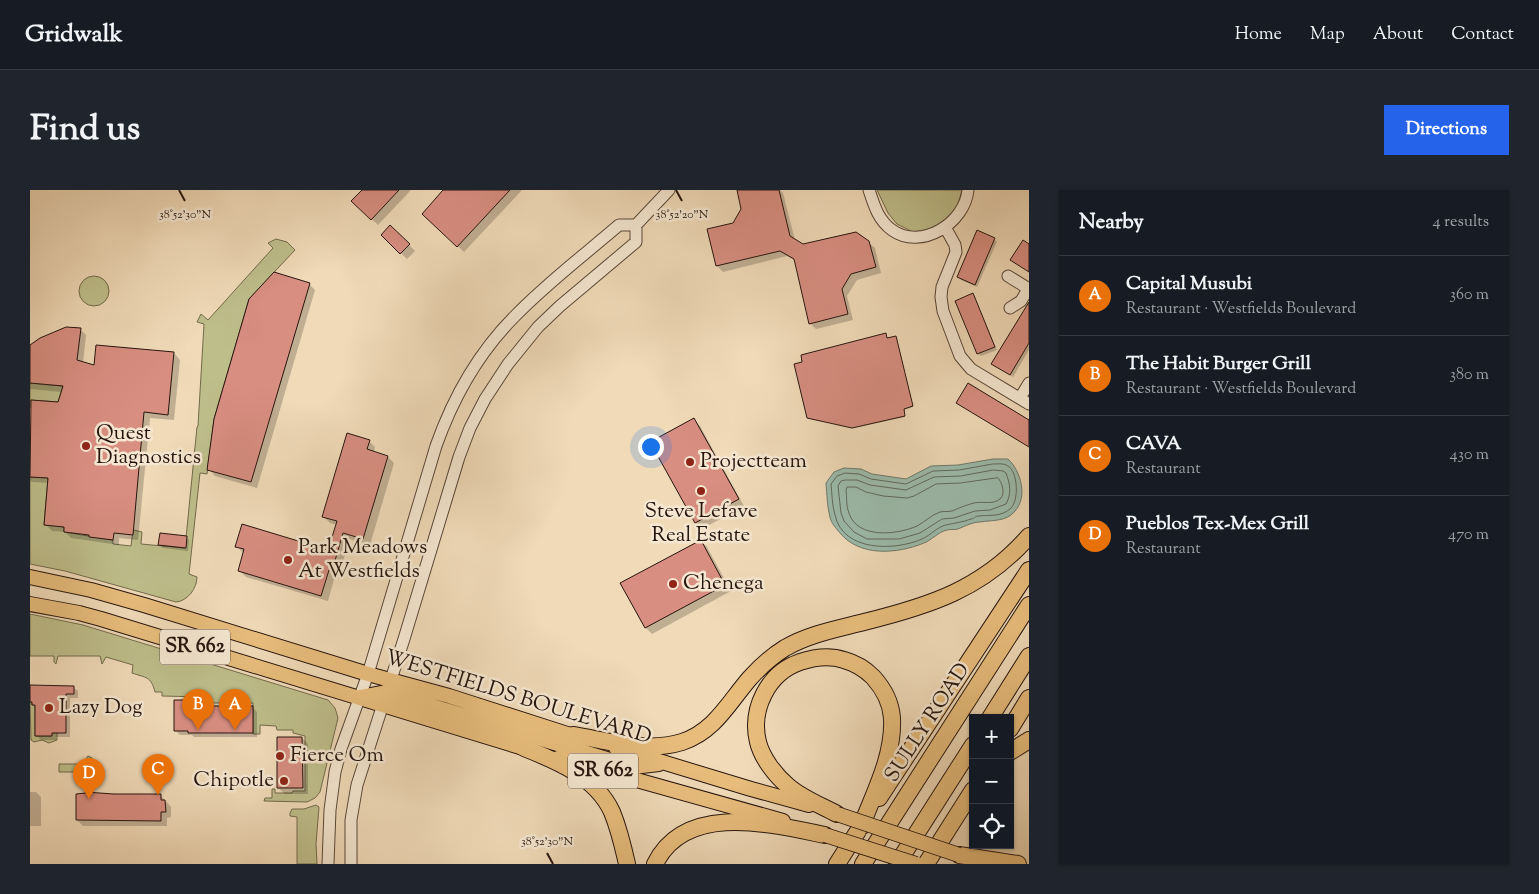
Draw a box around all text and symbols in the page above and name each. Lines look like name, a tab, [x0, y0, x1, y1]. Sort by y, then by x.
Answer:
text: Gridwalk	[25, 18, 123, 52]
text: Home	[1235, 22, 1282, 48]
text: Map	[1310, 22, 1345, 48]
text: About	[1373, 22, 1423, 48]
text: Contact	[1451, 22, 1514, 48]
text: Find us	[30, 105, 140, 156]
button: Directions	[1384, 105, 1509, 155]
text: 38°52'30"N	[159, 206, 211, 224]
text: 38°52'20"N	[656, 206, 709, 224]
text: Nearby	[1079, 208, 1144, 238]
text: 4 results	[1433, 211, 1489, 234]
text: Capital Musubi	[1126, 271, 1252, 298]
text: A	[1089, 284, 1102, 307]
text: 360 m	[1450, 284, 1489, 307]
text: Restaurant · Westfields Boulevard	[1126, 298, 1356, 321]
text: The Habit Burger Grill	[1126, 351, 1311, 378]
text: B	[1090, 364, 1100, 387]
text: 380 m	[1449, 364, 1489, 387]
text: Restaurant · Westfields Boulevard	[1126, 378, 1356, 401]
place label: Quest Diagnostics	[96, 419, 201, 473]
text: CAVA	[1126, 431, 1181, 458]
your location	[638, 434, 664, 460]
marker: Quest Diagnostics	[80, 440, 92, 452]
text: C	[1089, 444, 1101, 467]
text: 430 m	[1450, 444, 1489, 467]
place label: Projectteam	[700, 447, 807, 477]
marker: Projectteam	[684, 456, 696, 468]
text: Restaurant	[1126, 458, 1201, 481]
marker: Steve Lefave Real Estate	[695, 485, 707, 497]
place label: Steve Lefave Real Estate	[644, 497, 758, 551]
text: Pueblos Tex-Mex Grill	[1126, 511, 1309, 538]
text: D	[1089, 524, 1101, 547]
text: 470 m	[1448, 524, 1489, 547]
place label: Park Meadows At Westfields	[298, 533, 427, 587]
text: Restaurant	[1126, 538, 1201, 561]
marker: Park Meadows At Westfields	[282, 554, 294, 566]
place label: Chenega	[683, 569, 764, 599]
marker: Chenega	[667, 578, 679, 590]
road number: SR 662	[160, 630, 230, 664]
street label: WESTFIELDS BOULEVARD	[381, 643, 655, 753]
street label: SULLY ROAD	[878, 657, 978, 789]
pin: B	[182, 689, 214, 730]
pin: A	[219, 689, 251, 730]
place label: Lazy Dog	[59, 693, 143, 723]
marker: Lazy Dog	[43, 702, 55, 714]
map controls	[969, 714, 1014, 849]
button: +	[969, 714, 1014, 759]
place label: Fierce Om	[290, 741, 384, 771]
marker: Fierce Om	[274, 750, 286, 762]
pin: C	[142, 754, 174, 795]
road number: SR 662	[568, 754, 638, 788]
pin: D	[73, 758, 105, 799]
button: −	[969, 759, 1014, 804]
place label: Chipotle	[193, 766, 274, 796]
marker: Chipotle	[278, 775, 290, 787]
button: locate	[969, 804, 1014, 849]
text: 38°52'30"N	[521, 833, 573, 851]

